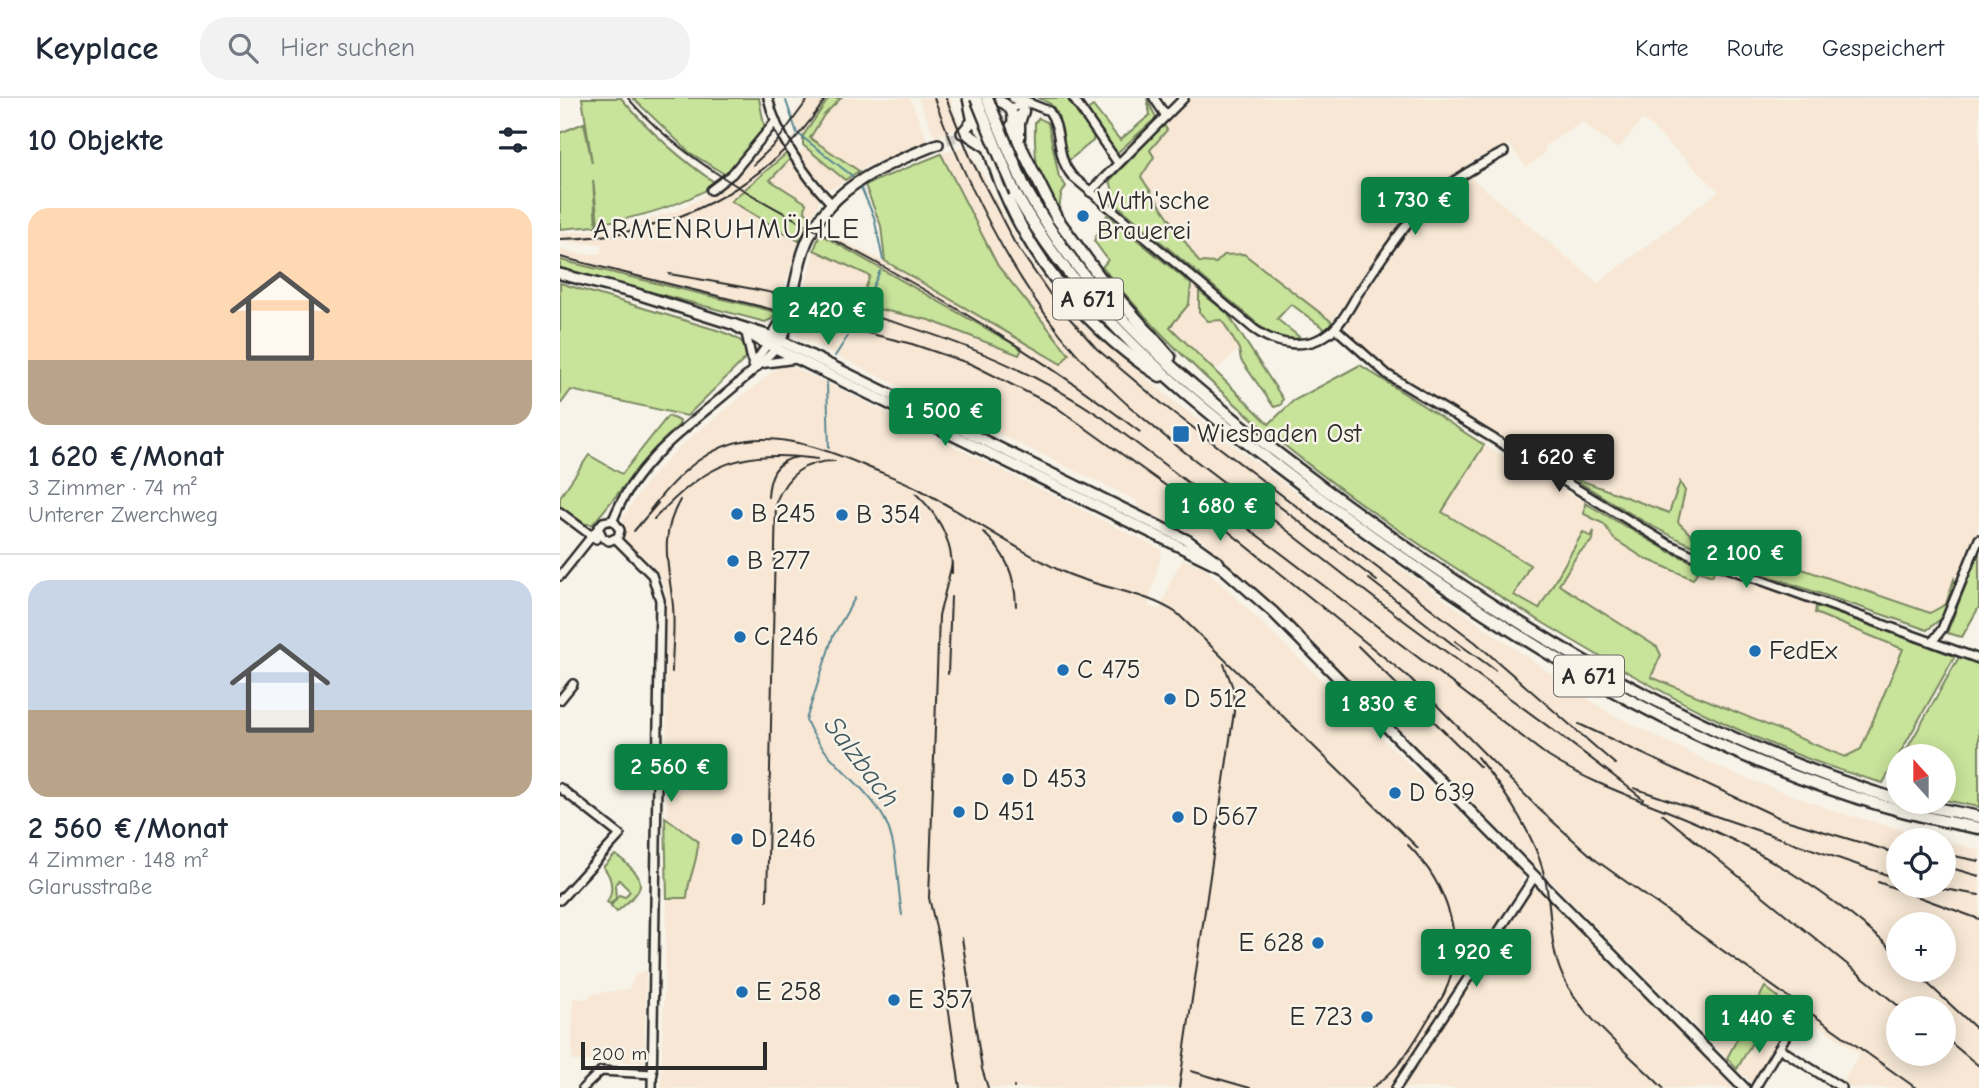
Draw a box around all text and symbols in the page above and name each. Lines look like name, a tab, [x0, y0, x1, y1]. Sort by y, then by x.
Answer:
search box	[200, 17, 690, 80]
text: Keyplace	[35, 29, 158, 67]
icon: search	[224, 29, 262, 67]
text: Hier suchen	[280, 33, 415, 63]
text: Karte	[1635, 34, 1689, 62]
text: Route	[1727, 34, 1784, 62]
text: Gespeichert	[1822, 34, 1944, 62]
icon: filters	[494, 121, 532, 159]
text: 10 Objekte	[28, 123, 164, 158]
pin: 1 730 €	[1350, 178, 1480, 237]
place label: Wuth'sche Brauerei	[1097, 186, 1210, 246]
text: 1 730 €	[1377, 186, 1453, 213]
marker: Wuth'sche Brauerei	[1075, 208, 1091, 224]
district label: ARMENRUHMÜHLE	[593, 213, 861, 245]
icon: home	[217, 253, 343, 379]
road number: A 671	[1053, 279, 1123, 320]
pin: 2 420 €	[763, 288, 893, 347]
text: 2 420 €	[788, 296, 868, 323]
pin: 1 500 €	[880, 388, 1010, 448]
text: 1 500 €	[905, 397, 985, 424]
place label: Wiesbaden Ost	[1197, 419, 1363, 449]
marker: Wiesbaden Ost	[1171, 424, 1191, 444]
pin: 1 620 €	[1494, 434, 1624, 494]
text: 1 620 €/Monat	[28, 439, 224, 474]
text: 1 620 €	[1520, 443, 1598, 470]
text: 3 Zimmer · 74 m²	[28, 474, 197, 501]
pin: 1 680 €	[1155, 484, 1285, 543]
text: 1 680 €	[1181, 492, 1259, 519]
place label: B 245	[751, 499, 816, 529]
place label: B 354	[856, 500, 921, 530]
text: Unterer Zwerchweg	[28, 501, 218, 528]
marker: B 245	[729, 506, 745, 522]
marker: B 354	[834, 507, 850, 523]
pin: 2 100 €	[1681, 531, 1811, 590]
text: 2 100 €	[1706, 539, 1786, 566]
place label: B 277	[747, 546, 810, 576]
marker: B 277	[725, 553, 741, 569]
place label: C 246	[754, 622, 819, 652]
icon: home	[217, 625, 343, 751]
marker: C 246	[732, 629, 748, 645]
place label: FedEx	[1769, 636, 1838, 666]
marker: FedEx	[1747, 643, 1763, 659]
place label: C 475	[1077, 655, 1141, 685]
road number: A 671	[1554, 656, 1624, 696]
marker: C 475	[1055, 662, 1071, 678]
pin: 1 830 €	[1315, 682, 1445, 741]
place label: D 512	[1184, 684, 1247, 714]
text: 1 830 €	[1341, 690, 1419, 717]
marker: D 512	[1162, 691, 1178, 707]
water label: Salzbach	[817, 710, 907, 814]
pin: 2 560 €	[606, 744, 736, 804]
north arrow	[1886, 744, 1956, 814]
map controls	[1886, 744, 1956, 1066]
text: 2 560 €	[630, 753, 712, 780]
place label: D 453	[1022, 764, 1087, 794]
marker: D 453	[1000, 771, 1016, 787]
place label: D 639	[1409, 778, 1475, 808]
marker: D 639	[1387, 785, 1403, 801]
place label: D 451	[973, 797, 1035, 827]
place label: D 567	[1192, 802, 1258, 832]
marker: D 451	[951, 804, 967, 820]
marker: D 567	[1170, 809, 1186, 825]
text: 2 560 €/Monat	[28, 811, 228, 846]
place label: D 246	[751, 824, 816, 854]
button: locate	[1886, 828, 1956, 898]
marker: D 246	[729, 831, 745, 847]
text: 4 Zimmer · 148 m²	[28, 846, 208, 873]
text: Glarusstraße	[28, 873, 152, 900]
button: +	[1886, 912, 1956, 982]
place label: E 628	[1239, 928, 1304, 958]
pin: 1 920 €	[1411, 930, 1541, 989]
marker: E 628	[1310, 935, 1326, 951]
text: 1 920 €	[1437, 938, 1515, 965]
place label: E 258	[756, 977, 821, 1007]
marker: E 258	[734, 984, 750, 1000]
place label: E 357	[908, 985, 972, 1015]
marker: E 357	[886, 992, 902, 1008]
pin: 1 440 €	[1694, 996, 1824, 1055]
button: −	[1886, 996, 1956, 1066]
place label: E 723	[1290, 1002, 1353, 1032]
text: 1 440 €	[1721, 1004, 1797, 1031]
marker: E 723	[1359, 1009, 1375, 1025]
scale bar	[581, 1039, 766, 1071]
text: 200 m	[592, 1043, 647, 1065]

